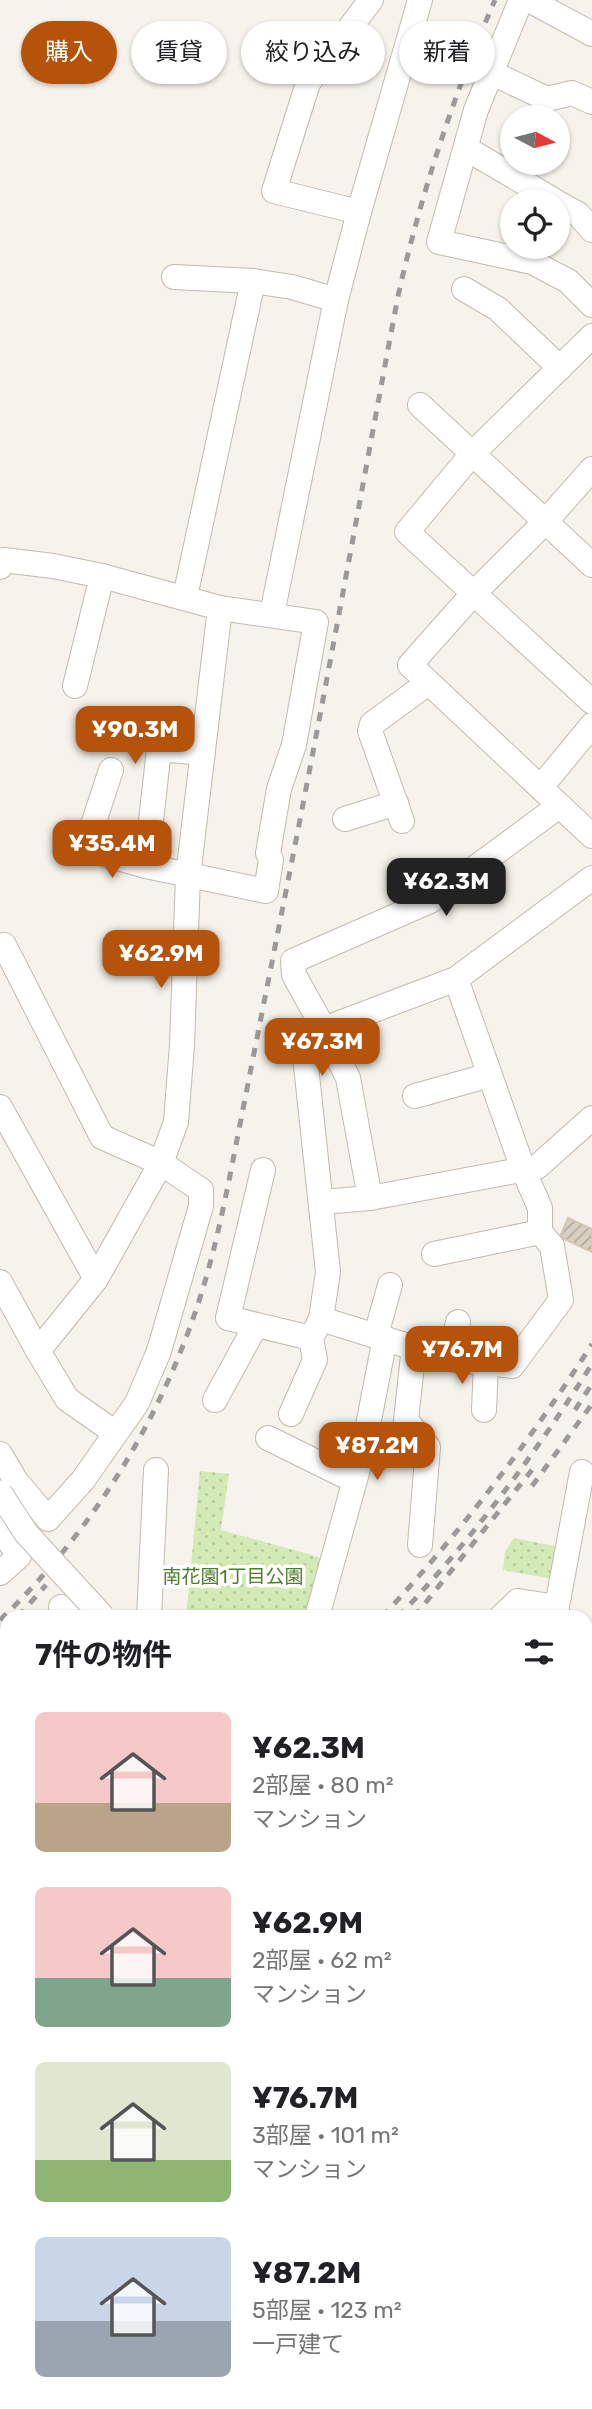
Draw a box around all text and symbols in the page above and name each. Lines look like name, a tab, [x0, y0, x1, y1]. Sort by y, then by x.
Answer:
chip: 購入	[21, 21, 117, 84]
chip: 賃貸	[131, 21, 227, 84]
chip: 絞り込み	[241, 21, 385, 84]
chip: 新着	[399, 21, 495, 84]
north arrow	[500, 105, 570, 175]
map controls	[500, 105, 570, 259]
button: locate	[500, 189, 570, 259]
pin: ¥90.3M	[78, 706, 192, 766]
text: ¥90.3M	[92, 715, 178, 743]
pin: ¥35.4M	[55, 820, 169, 880]
text: ¥35.4M	[69, 829, 155, 857]
pin: ¥62.3M	[389, 858, 503, 918]
text: ¥62.3M	[403, 867, 489, 895]
pin: ¥62.9M	[104, 930, 218, 990]
text: ¥62.9M	[118, 939, 204, 967]
pin: ¥67.3M	[265, 1018, 379, 1078]
text: ¥67.3M	[281, 1027, 363, 1055]
pin: ¥76.7M	[405, 1326, 519, 1386]
text: ¥76.7M	[421, 1335, 503, 1363]
pin: ¥87.2M	[320, 1422, 434, 1482]
text: ¥87.2M	[335, 1431, 419, 1459]
park label: 南花園1丁目公園	[162, 1565, 304, 1588]
icon: filters	[520, 1633, 558, 1671]
text: 7件の物件	[35, 1637, 172, 1673]
text: ¥62.3M	[252, 1730, 365, 1766]
icon: home	[91, 1740, 175, 1824]
text: 2部屋 · 80 m²	[252, 1771, 394, 1799]
text: マンション	[252, 1805, 367, 1833]
text: ¥62.9M	[252, 1905, 363, 1941]
icon: home	[91, 1915, 175, 1999]
text: 2部屋 · 62 m²	[252, 1946, 392, 1974]
text: マンション	[252, 1980, 367, 2008]
text: ¥76.7M	[252, 2080, 358, 2116]
icon: home	[91, 2090, 175, 2174]
text: 3部屋 · 101 m²	[252, 2121, 399, 2149]
text: マンション	[252, 2155, 367, 2183]
text: ¥87.2M	[252, 2255, 361, 2291]
icon: home	[91, 2265, 175, 2349]
text: 5部屋 · 123 m²	[252, 2296, 402, 2324]
text: 一戸建て	[252, 2330, 344, 2358]

